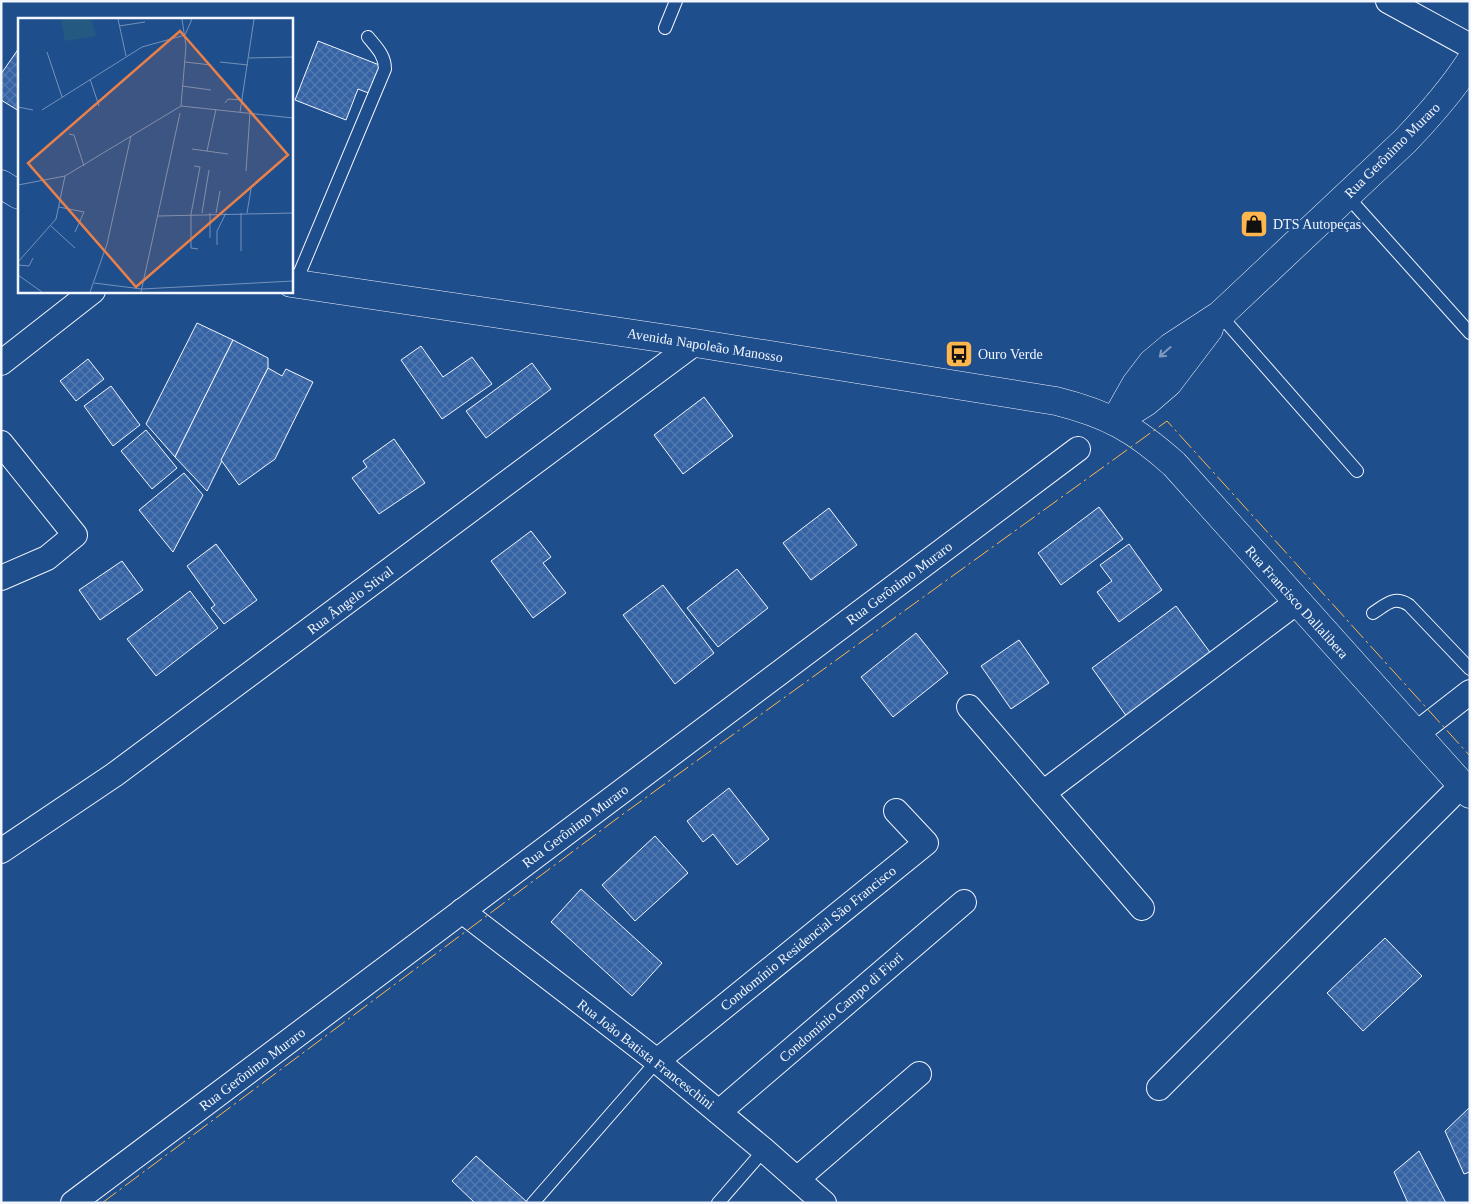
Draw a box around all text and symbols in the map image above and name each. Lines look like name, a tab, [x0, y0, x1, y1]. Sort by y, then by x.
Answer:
inset map	[18, 18, 292, 292]
street label: Rua Gerônimo Muraro	[1342, 100, 1443, 201]
shop icon: DTS Autopeças	[1239, 209, 1269, 239]
place label: DTS Autopeças	[1273, 217, 1361, 232]
street label: Avenida Napoleão Manosso	[626, 326, 784, 365]
bus stop icon: Ouro Verde	[944, 339, 974, 369]
one-way arrow	[1159, 346, 1172, 357]
place label: Ouro Verde	[978, 347, 1043, 362]
street label: Rua Gerônimo Muraro	[844, 539, 955, 628]
street label: Rua Francisco Dallalibera	[1242, 543, 1352, 662]
street label: Rua Ângelo Stival	[304, 562, 396, 638]
street label: Rua Gerônimo Muraro	[520, 782, 631, 871]
street label: Condomínio Residencial São Francisco	[718, 863, 899, 1014]
street label: Condomínio Campo di Fiori	[776, 949, 906, 1065]
street label: Rua João Batista Franceschini	[574, 996, 717, 1112]
street label: Rua Gerônimo Muraro	[197, 1025, 308, 1114]

